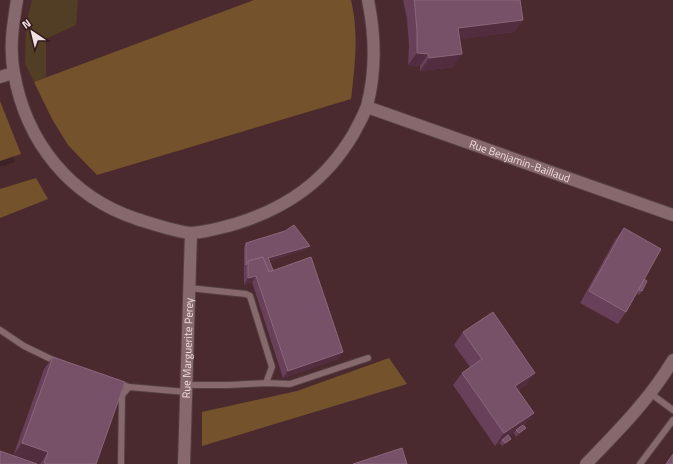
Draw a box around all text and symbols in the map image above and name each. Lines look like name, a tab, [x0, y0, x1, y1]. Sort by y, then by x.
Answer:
north arrow	[12, 12, 52, 52]
text: N	[19, 15, 34, 33]
street label: Rue Benjamin-Baillaud	[467, 136, 573, 186]
street label: Rue Marguerite Perey	[178, 297, 197, 399]

